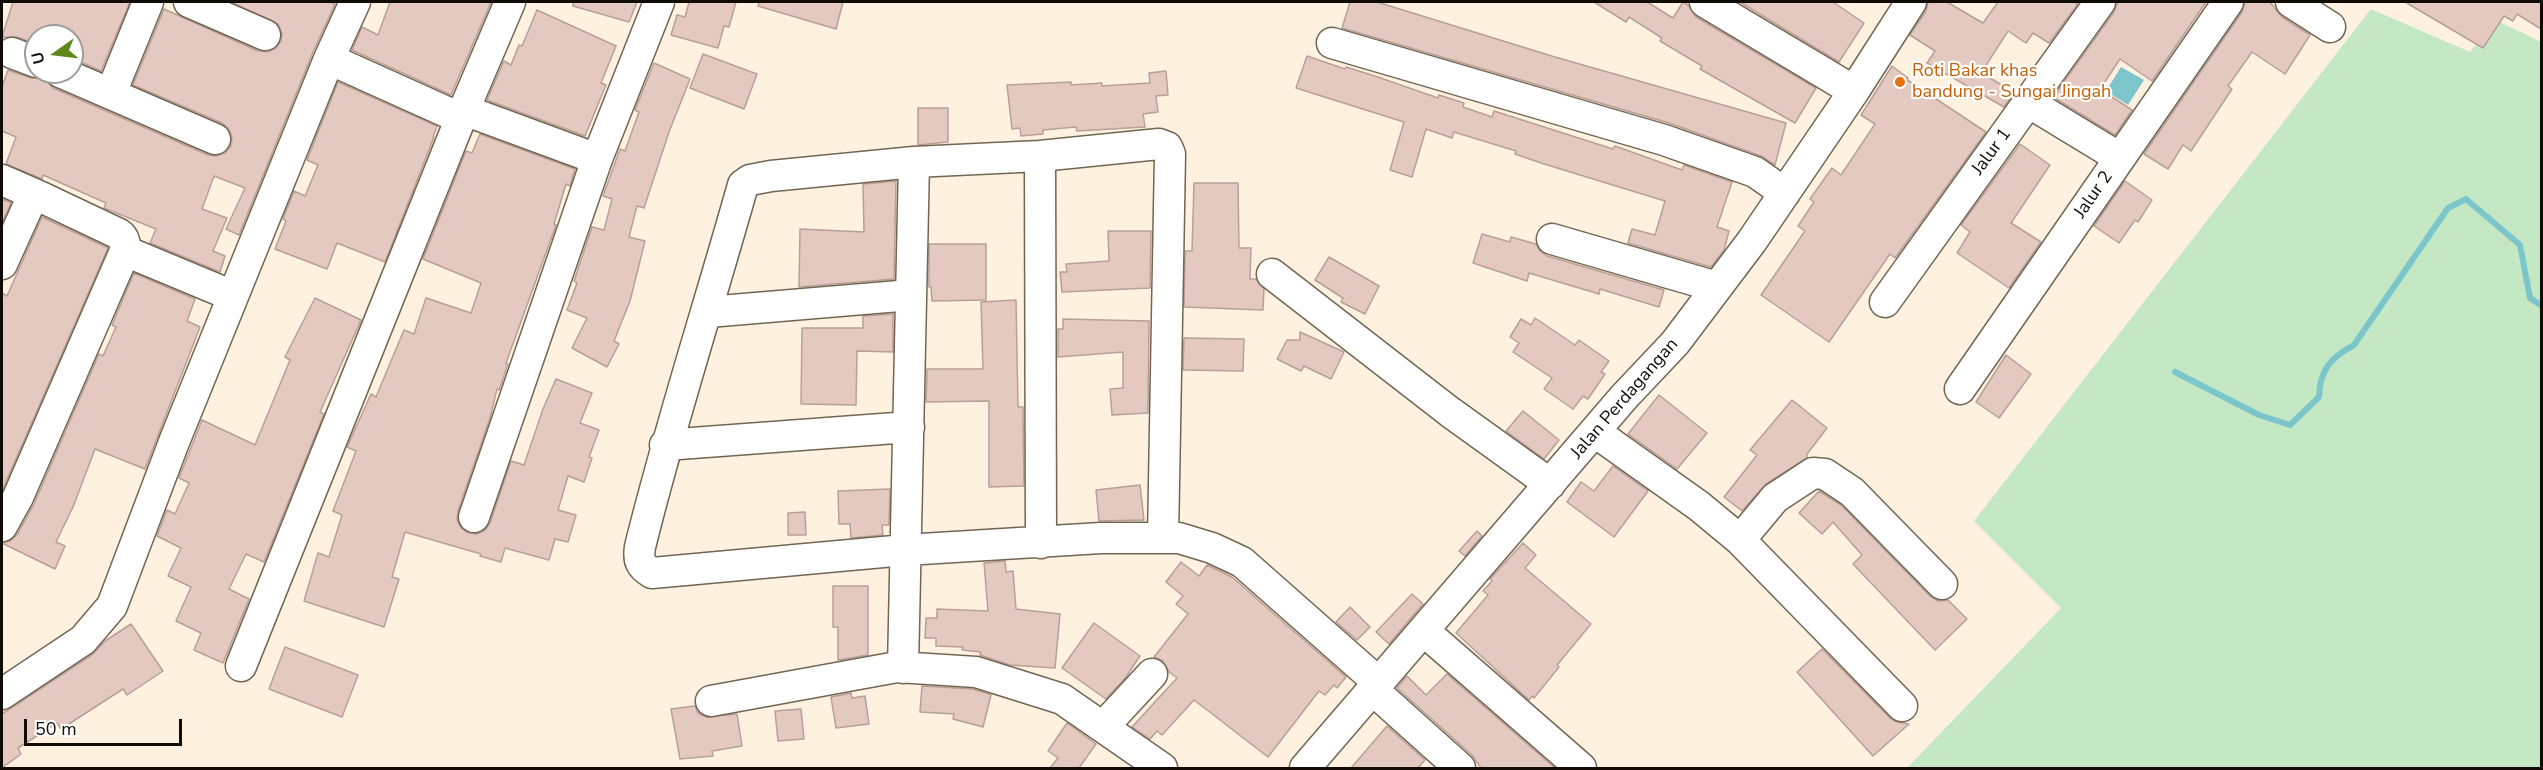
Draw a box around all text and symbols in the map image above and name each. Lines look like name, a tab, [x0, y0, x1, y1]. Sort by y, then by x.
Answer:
north arrow	[24, 24, 84, 84]
text: U	[26, 49, 51, 66]
place label: Roti Bakar khas bandung - Sungai Jingah	[1912, 61, 2111, 104]
marker: Roti Bakar khas bandung - Sungai Jingah	[1893, 75, 1907, 89]
street label: Jalur 1	[1968, 124, 2016, 180]
street label: Jalur 2	[2070, 167, 2118, 223]
street label: Jalan Perdagangan	[1567, 334, 1683, 464]
scale bar	[27, 707, 184, 745]
text: 50 m	[35, 717, 77, 741]

